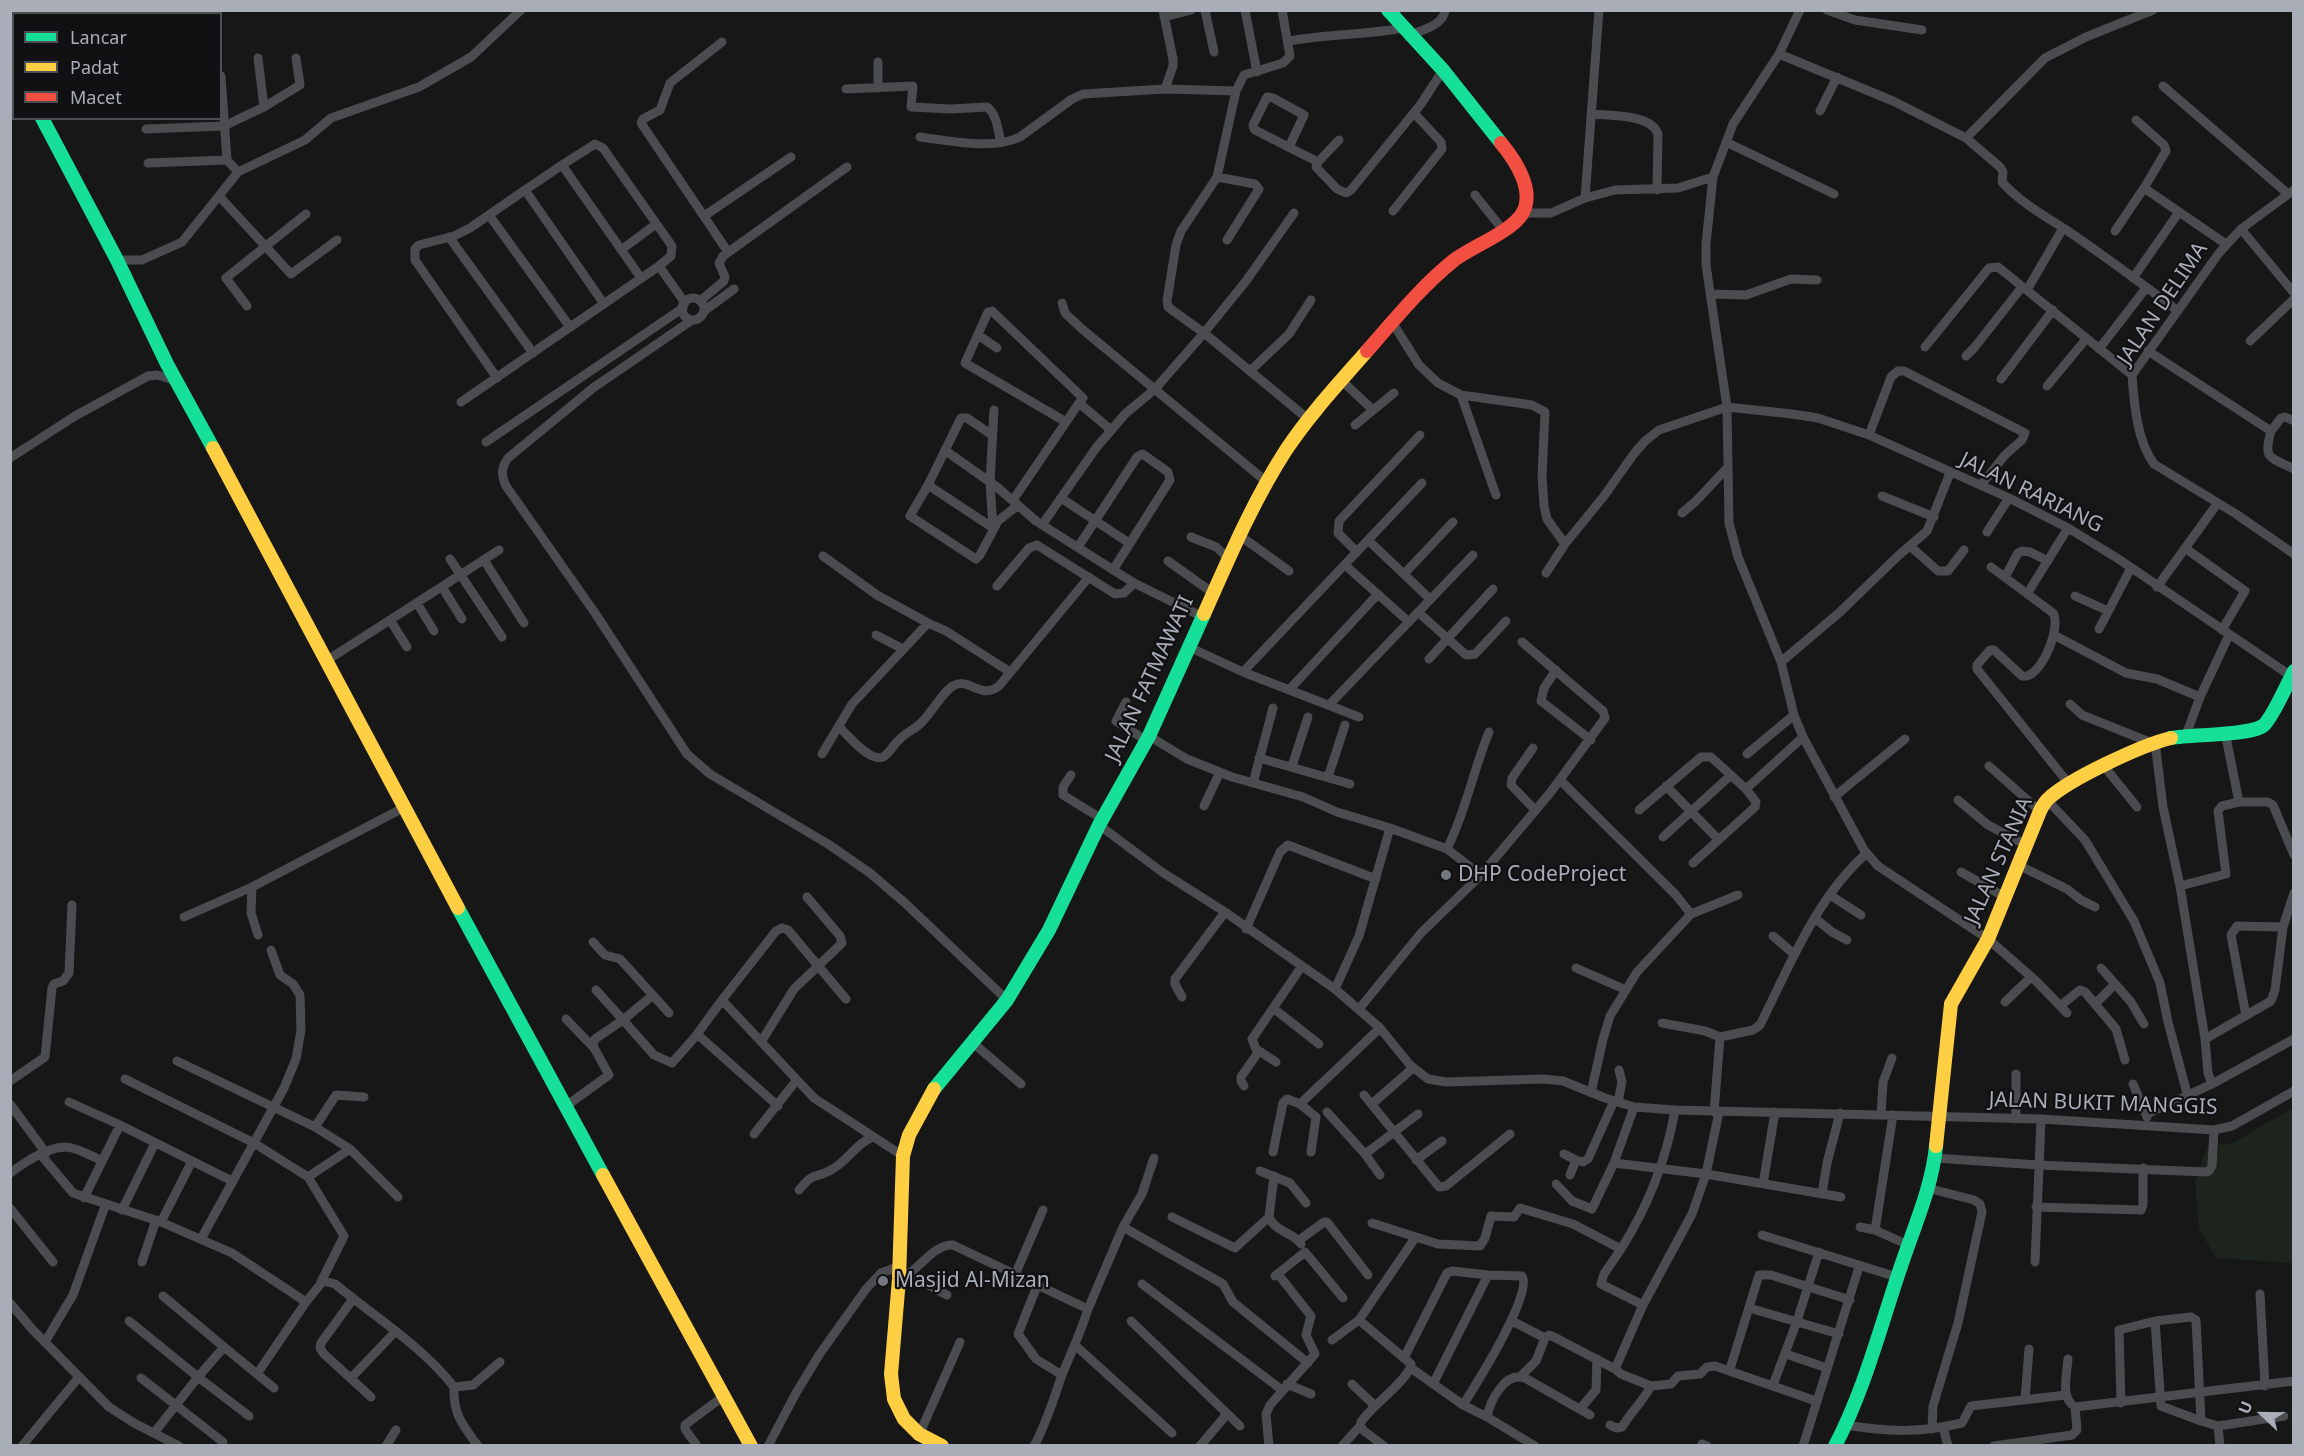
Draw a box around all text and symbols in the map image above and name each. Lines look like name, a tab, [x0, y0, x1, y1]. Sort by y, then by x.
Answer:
legend	[12, 12, 222, 120]
text: Lancar	[70, 25, 127, 49]
text: Padat	[70, 55, 119, 79]
text: Macet	[70, 85, 122, 109]
street label: JALAN DELIMA	[2113, 238, 2213, 370]
street label: JALAN RARIANG	[1955, 447, 2107, 539]
street label: JALAN FATMAWATI	[1101, 592, 1199, 766]
street label: JALAN STANIA	[1960, 793, 2038, 929]
place label: DHP CodeProject	[1458, 862, 1626, 888]
marker: DHP CodeProject	[1439, 868, 1453, 882]
street label: JALAN BUKIT MANGGIS	[1988, 1087, 2218, 1121]
place label: Masjid Al-Mizan	[895, 1268, 1050, 1294]
marker: Masjid Al-Mizan	[876, 1274, 890, 1288]
north arrow	[2232, 1384, 2292, 1444]
text: U	[2233, 1398, 2258, 1417]

